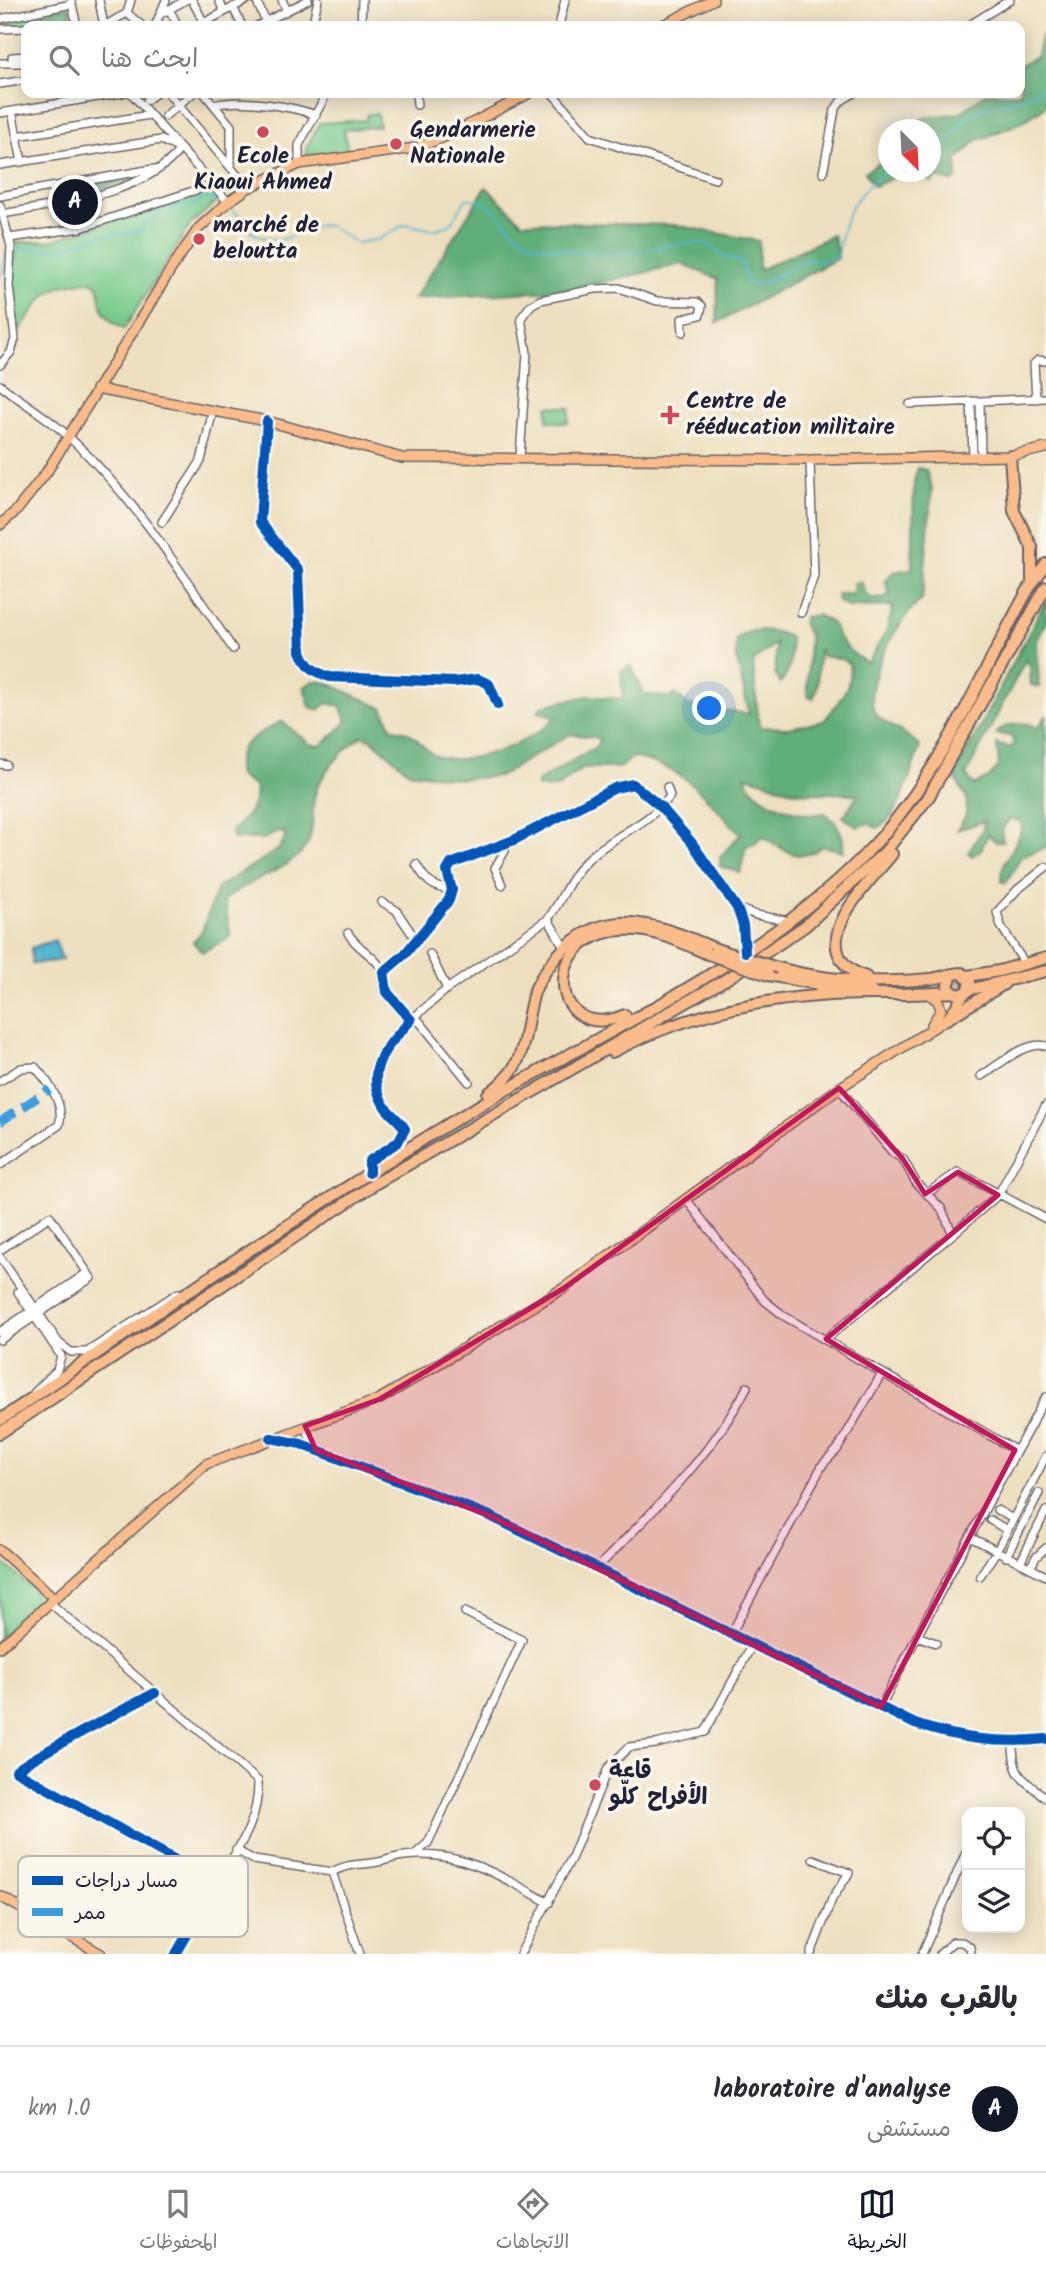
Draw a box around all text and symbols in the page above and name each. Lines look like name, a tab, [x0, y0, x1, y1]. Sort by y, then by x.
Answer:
search box	[21, 21, 1025, 98]
text: ابحث هنا	[101, 39, 198, 81]
icon: search	[45, 41, 83, 79]
place label: Gendarmerie Nationale	[410, 113, 536, 175]
north arrow	[878, 119, 941, 182]
marker: Ecole Kiaoui Ahmed	[255, 124, 271, 140]
marker: Gendarmerie Nationale	[388, 136, 404, 152]
place label: Ecole Kiaoui Ahmed	[194, 139, 333, 201]
pin: A	[52, 176, 98, 228]
place label: marché de beloutta	[213, 208, 319, 270]
marker: marché de beloutta	[191, 231, 207, 247]
place label: Centre de rééducation militaire	[686, 384, 895, 446]
marker: Centre de rééducation militaire	[660, 405, 680, 425]
your location	[692, 691, 726, 725]
place label: قاعة الأفراح كلّو	[608, 1754, 707, 1816]
marker: قاعة الأفراح كلّو	[587, 1777, 603, 1793]
map controls	[962, 1807, 1025, 1933]
button: locate	[962, 1807, 1025, 1870]
legend	[18, 1856, 248, 1937]
text: مسار دراجات	[75, 1867, 178, 1897]
button: layers	[962, 1870, 1025, 1933]
text: ممر	[73, 1899, 106, 1929]
text: بالقرب منك	[875, 1976, 1018, 2024]
text: laboratoire d'analyse	[713, 2069, 951, 2111]
text: 1.0 km	[28, 2091, 91, 2127]
text: A	[988, 2091, 1002, 2127]
text: مستشفى	[867, 2112, 951, 2148]
tab: المحفوظات	[139, 2185, 217, 2258]
tab: الاتجاهات	[496, 2185, 569, 2258]
tab: الخريطة	[848, 2185, 907, 2258]

